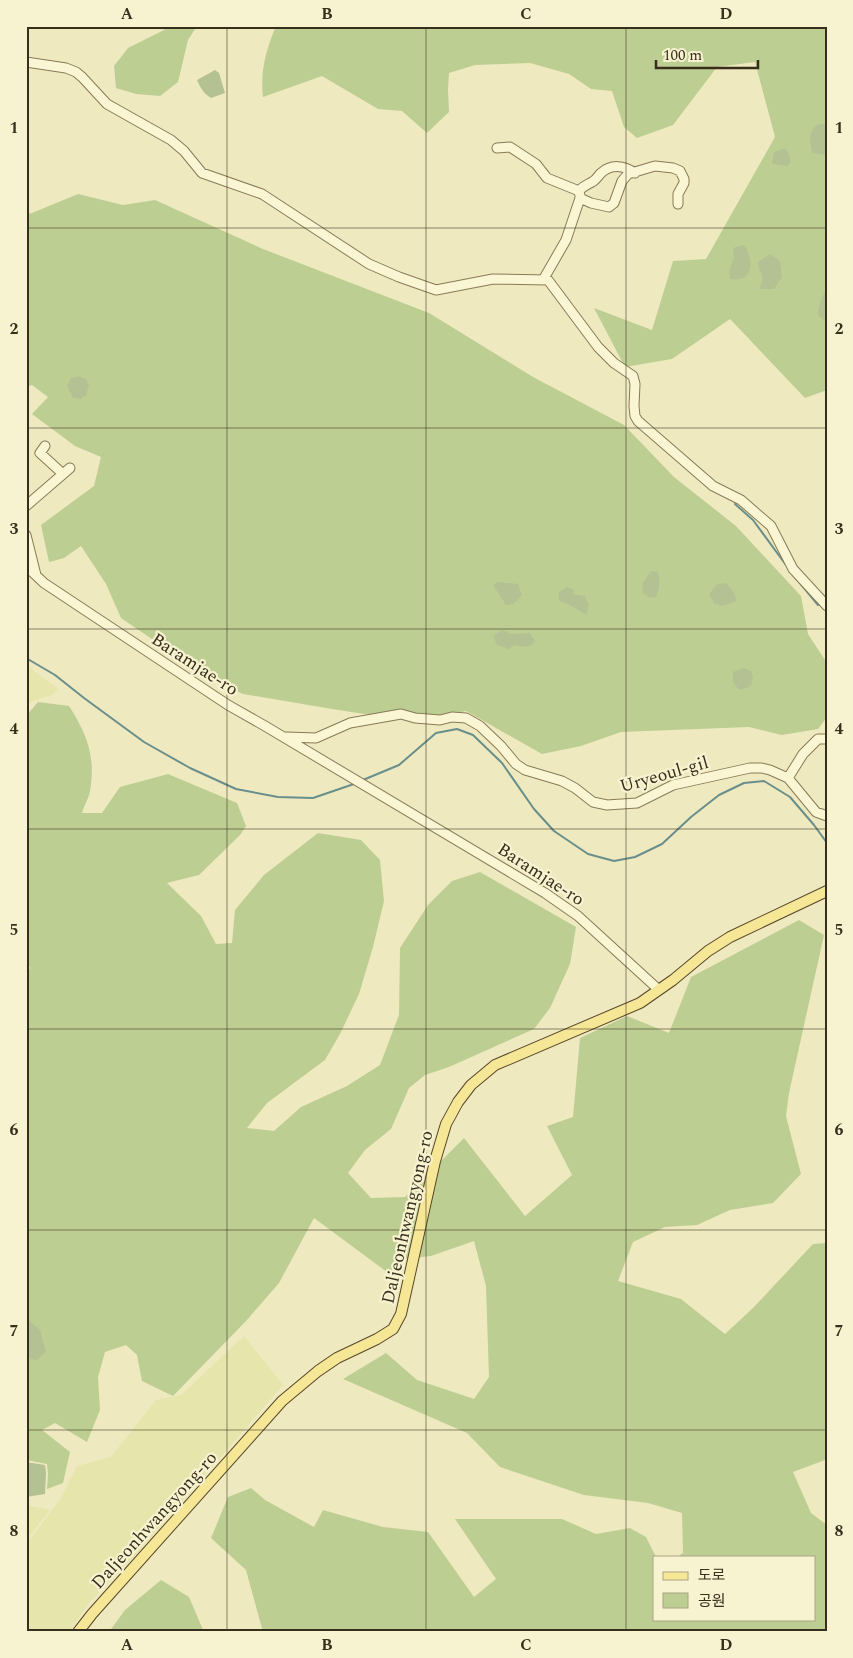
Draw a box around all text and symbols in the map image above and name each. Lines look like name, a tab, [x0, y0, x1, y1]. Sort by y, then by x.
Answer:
text: A	[121, 2, 134, 26]
text: B	[321, 2, 333, 26]
text: C	[520, 2, 532, 26]
text: D	[720, 2, 733, 26]
scale bar	[656, 38, 758, 70]
text: 100 m	[663, 44, 702, 67]
text: 1	[10, 116, 18, 140]
text: 1	[835, 116, 843, 140]
text: 2	[10, 317, 19, 341]
text: 2	[835, 317, 844, 341]
text: 3	[10, 517, 19, 541]
text: 3	[835, 517, 844, 541]
street label: Baramjae-ro	[146, 626, 244, 703]
text: 4	[10, 717, 19, 741]
text: 4	[835, 717, 844, 741]
street label: Uryeoul-gil	[617, 749, 712, 800]
street label: Baramjae-ro	[492, 836, 590, 913]
text: 5	[10, 918, 18, 942]
text: 5	[835, 918, 843, 942]
text: 6	[10, 1118, 19, 1142]
text: 6	[835, 1118, 844, 1142]
street label: Daljeonhwangyong-ro	[374, 1128, 441, 1307]
text: 7	[10, 1319, 19, 1343]
text: 7	[835, 1319, 844, 1343]
street label: Daljeonhwangyong-ro	[85, 1445, 224, 1595]
text: 8	[10, 1519, 19, 1543]
text: 8	[835, 1519, 844, 1543]
legend	[653, 1556, 816, 1620]
text: 도로	[698, 1564, 726, 1587]
text: 공원	[698, 1590, 726, 1613]
text: A	[121, 1633, 134, 1657]
text: B	[321, 1633, 333, 1657]
text: C	[520, 1633, 532, 1657]
text: D	[720, 1633, 733, 1657]

